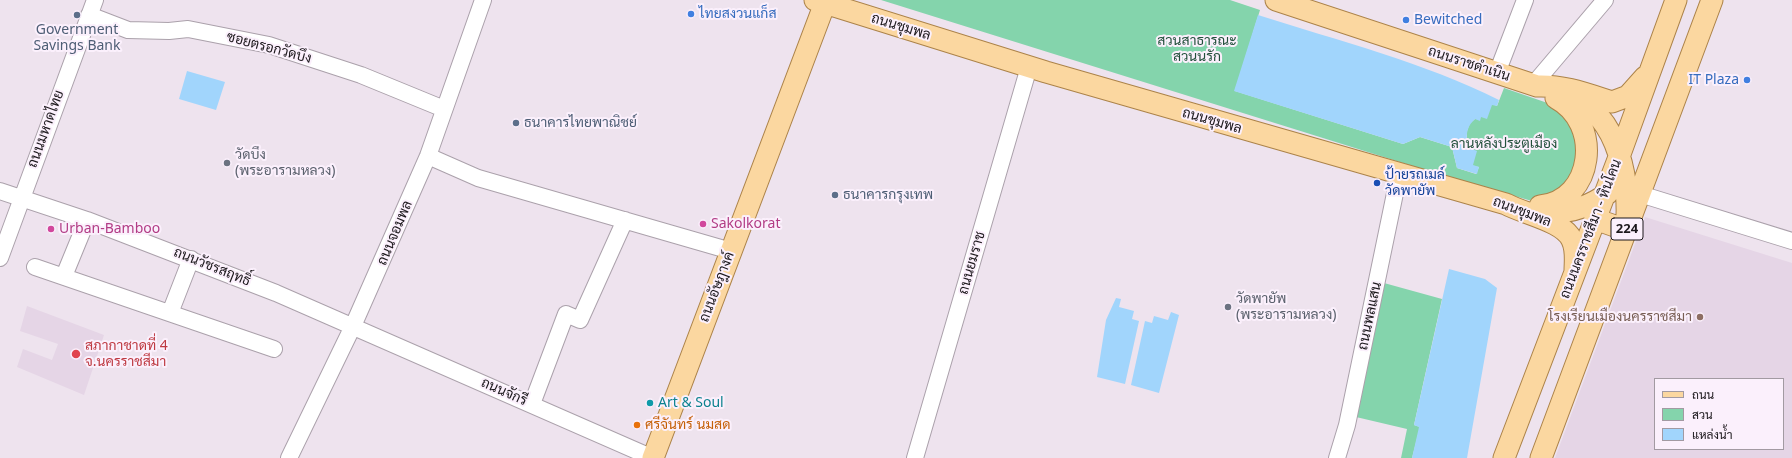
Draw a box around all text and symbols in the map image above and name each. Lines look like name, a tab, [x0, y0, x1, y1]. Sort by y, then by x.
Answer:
place label: ไทยสงวนแก็ส	[699, 6, 777, 22]
marker: ไทยสงวนแก็ส	[686, 9, 696, 19]
marker: Government Savings Bank	[72, 10, 82, 20]
street label: ถนนชุมพล	[869, 10, 933, 44]
place label: Bewitched	[1414, 12, 1482, 28]
marker: Bewitched	[1401, 15, 1411, 25]
place label: Government Savings Bank	[34, 22, 120, 54]
street label: ซอยตรอกวัดบึง	[225, 29, 313, 67]
park label: สวนสาธารณะ สวนนรัก	[1157, 33, 1237, 66]
street label: ถนนราชดำเนิน	[1426, 43, 1512, 85]
place label: IT Plaza	[1688, 72, 1739, 88]
marker: IT Plaza	[1742, 75, 1752, 85]
street label: ถนนมหาดไทย	[24, 88, 68, 170]
street label: ถนนชุมพล	[1180, 104, 1244, 138]
place label: ธนาคารไทยพาณิชย์	[524, 115, 637, 131]
marker: ธนาคารไทยพาณิชย์	[511, 118, 521, 128]
park label: ลานหลังประตูเมือง	[1451, 136, 1557, 152]
place label: วัดบึง (พระอารามหลวง)	[235, 147, 335, 180]
street label: ถนนนครราชสีมา - หินโคน	[1557, 157, 1625, 301]
marker: วัดบึง (พระอารามหลวง)	[222, 158, 232, 168]
place label: ป้ายรถเมล์ วัดพายัพ	[1385, 167, 1445, 200]
marker: ป้ายรถเมล์ วัดพายัพ	[1372, 178, 1382, 188]
place label: ธนาคารกรุงเทพ	[843, 187, 933, 203]
marker: ธนาคารกรุงเทพ	[830, 190, 840, 200]
street label: ถนนชุมพล	[1490, 193, 1554, 231]
street label: ถนนจอมพล	[374, 198, 416, 268]
place label: Sakolkorat	[711, 216, 780, 232]
road number: 224	[1611, 218, 1643, 240]
marker: Sakolkorat	[698, 219, 708, 229]
place label: Urban-Bamboo	[59, 221, 160, 237]
marker: Urban-Bamboo	[46, 224, 56, 234]
street label: ถนนยมราช	[955, 230, 989, 296]
street label: ถนนวัชรสฤทธิ์	[171, 244, 253, 290]
street label: ถนนอัษฎางค์	[696, 250, 738, 324]
street label: ถนนพลแสน	[1355, 280, 1385, 352]
place label: วัดพายัพ (พระอารามหลวง)	[1236, 291, 1336, 324]
marker: วัดพายัพ (พระอารามหลวง)	[1223, 302, 1233, 312]
place label: โรงเรียนเมืองนครราชสีมา	[1548, 309, 1692, 325]
marker: โรงเรียนเมืองนครราชสีมา	[1695, 312, 1705, 322]
place label: สภากาชาดที่ 4 จ.นครราชสีมา	[85, 338, 168, 370]
marker: สภากาชาดที่ 4 จ.นครราชสีมา	[70, 348, 82, 360]
street label: ถนนจักรี	[478, 374, 530, 410]
legend	[1654, 378, 1784, 450]
text: ถนน	[1692, 386, 1714, 403]
place label: Art & Soul	[658, 395, 724, 411]
marker: Art & Soul	[645, 398, 655, 408]
text: สวน	[1692, 406, 1713, 423]
place label: ศรีจันทร์ นมสด	[645, 417, 730, 433]
marker: ศรีจันทร์ นมสด	[632, 420, 642, 430]
text: แหล่งน้ำ	[1692, 426, 1732, 443]

